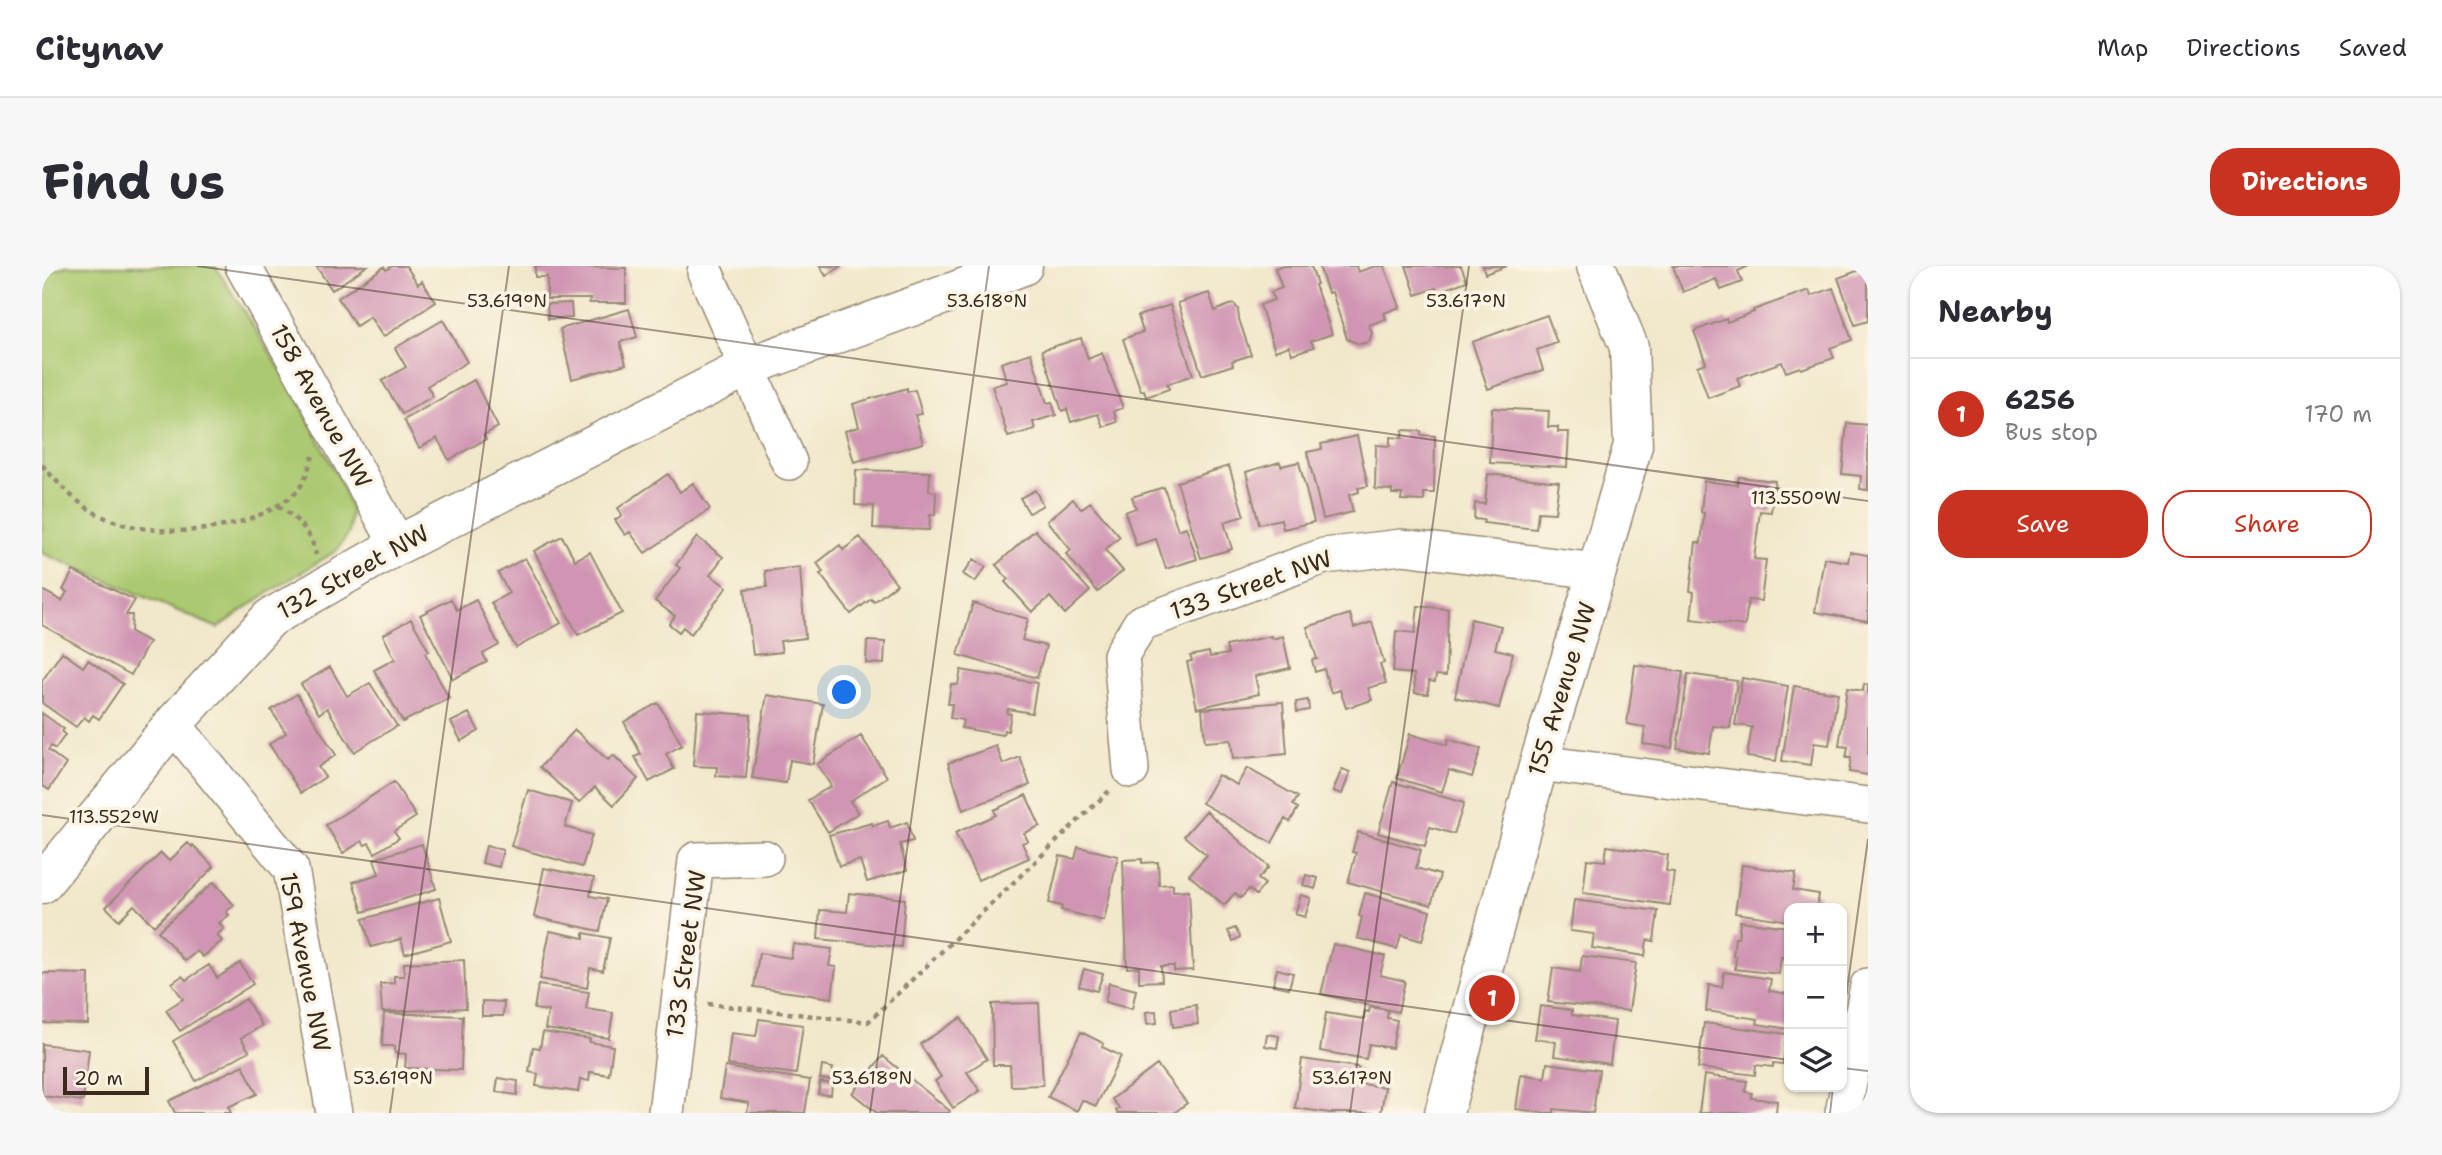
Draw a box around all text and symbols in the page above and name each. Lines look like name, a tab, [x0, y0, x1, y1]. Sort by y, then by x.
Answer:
text: Citynav	[35, 26, 164, 71]
text: Map	[2097, 32, 2148, 64]
text: Directions	[2186, 32, 2301, 64]
text: Saved	[2339, 32, 2407, 64]
button: Directions	[2210, 148, 2400, 216]
text: Find us	[42, 149, 225, 215]
text: 53.619°N	[467, 289, 547, 313]
text: 53.618°N	[947, 289, 1027, 313]
text: 53.617°N	[1426, 289, 1506, 313]
text: Nearby	[1938, 291, 2053, 332]
street label: 158 Avenue NW	[263, 318, 379, 494]
text: 6256	[2005, 382, 2075, 417]
text: 1	[1956, 399, 1966, 429]
text: 170 m	[2304, 399, 2372, 429]
text: Bus stop	[2005, 417, 2098, 447]
text: 113.550°W	[1751, 486, 1841, 510]
button: Save	[1938, 490, 2148, 558]
button: Share	[2162, 490, 2372, 558]
street label: 132 Street NW	[271, 517, 435, 627]
street label: 133 Street NW	[1166, 542, 1336, 628]
street label: 155 Avenue NW	[1520, 598, 1604, 780]
your location	[827, 675, 861, 709]
text: 113.552°W	[69, 805, 159, 829]
street label: 133 Street NW	[658, 868, 714, 1040]
street label: 159 Avenue NW	[272, 869, 338, 1055]
map controls	[1784, 903, 1847, 1092]
button: +	[1784, 903, 1847, 966]
button: −	[1784, 966, 1847, 1029]
pin: 1	[1469, 972, 1515, 1024]
button: layers	[1784, 1029, 1847, 1092]
scale bar	[63, 1064, 149, 1096]
text: 20 m	[74, 1066, 123, 1091]
text: 53.619°N	[353, 1066, 433, 1090]
text: 53.618°N	[832, 1066, 912, 1090]
text: 53.617°N	[1312, 1066, 1392, 1090]

